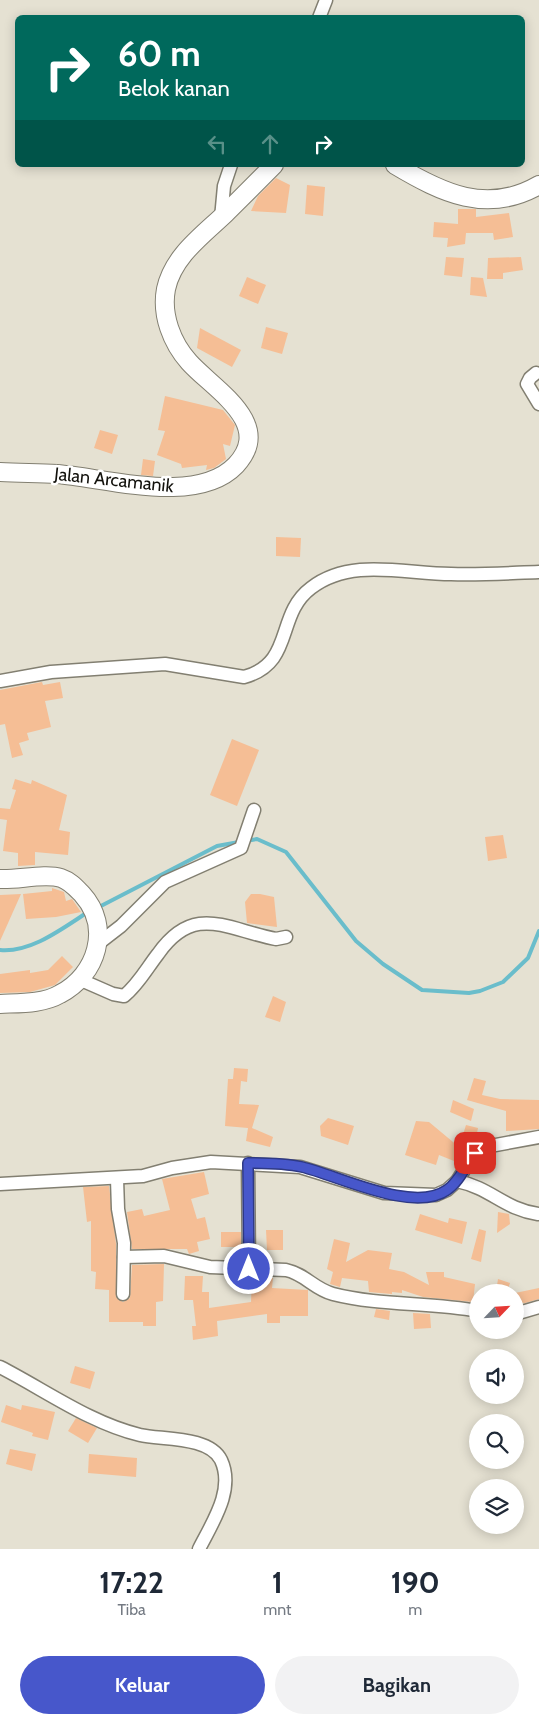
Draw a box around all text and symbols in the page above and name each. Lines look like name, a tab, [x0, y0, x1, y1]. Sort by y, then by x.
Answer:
text: 60 m	[118, 32, 201, 75]
icon: right	[35, 35, 100, 100]
text: Belok kanan	[118, 75, 230, 102]
icon: left	[203, 130, 231, 158]
icon: ahead	[256, 130, 284, 158]
icon: right	[309, 130, 337, 158]
street label: Jalan Arcamanik	[52, 463, 176, 497]
pin	[454, 1132, 496, 1174]
icon: arrive	[461, 1139, 489, 1167]
position arrow	[222, 1242, 274, 1294]
north arrow	[469, 1284, 524, 1339]
map controls	[469, 1284, 524, 1534]
button: sound	[469, 1349, 524, 1404]
button: search	[469, 1414, 524, 1469]
button: layers	[469, 1479, 524, 1534]
text: 17:22	[99, 1564, 164, 1601]
text: 1	[272, 1564, 283, 1601]
text: 190	[391, 1564, 440, 1601]
text: Tiba	[117, 1600, 146, 1619]
text: mnt	[263, 1600, 291, 1619]
text: m	[408, 1600, 422, 1619]
button: Keluar	[20, 1656, 265, 1714]
button: Bagikan	[275, 1656, 519, 1714]

